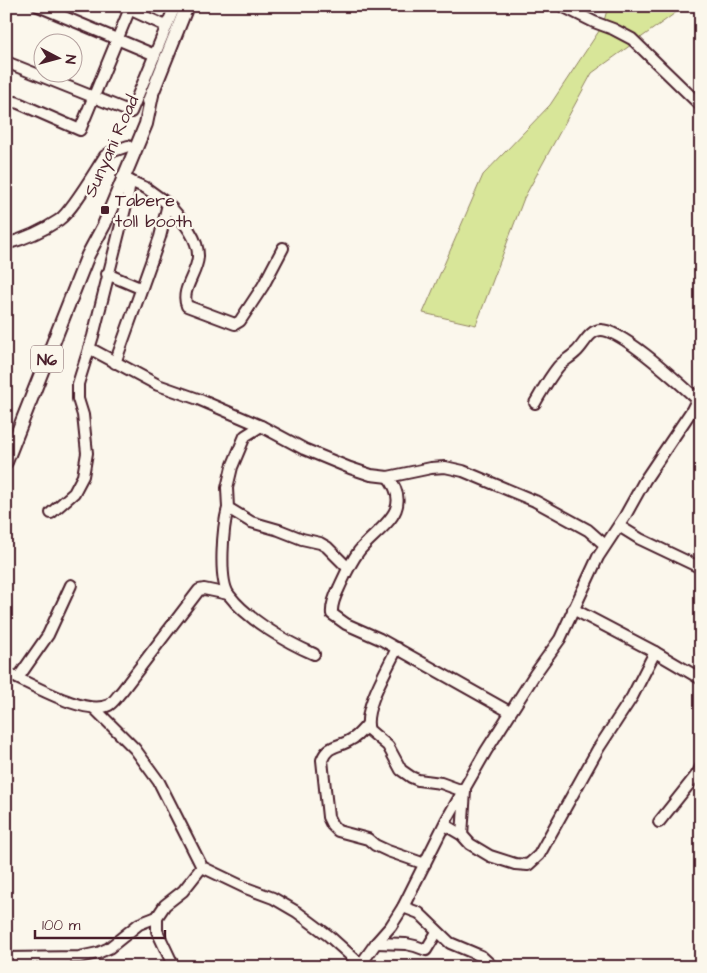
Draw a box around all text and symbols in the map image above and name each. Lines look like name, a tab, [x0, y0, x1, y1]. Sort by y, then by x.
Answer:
north arrow	[32, 32, 82, 82]
text: N	[60, 54, 80, 65]
street label: Sunyani Road	[78, 91, 146, 201]
place label: Tabere toll booth	[115, 188, 192, 234]
marker: Tabere toll booth	[99, 204, 111, 216]
road number: N6	[31, 346, 63, 372]
scale bar	[35, 908, 165, 940]
text: 100 m	[42, 915, 81, 936]

